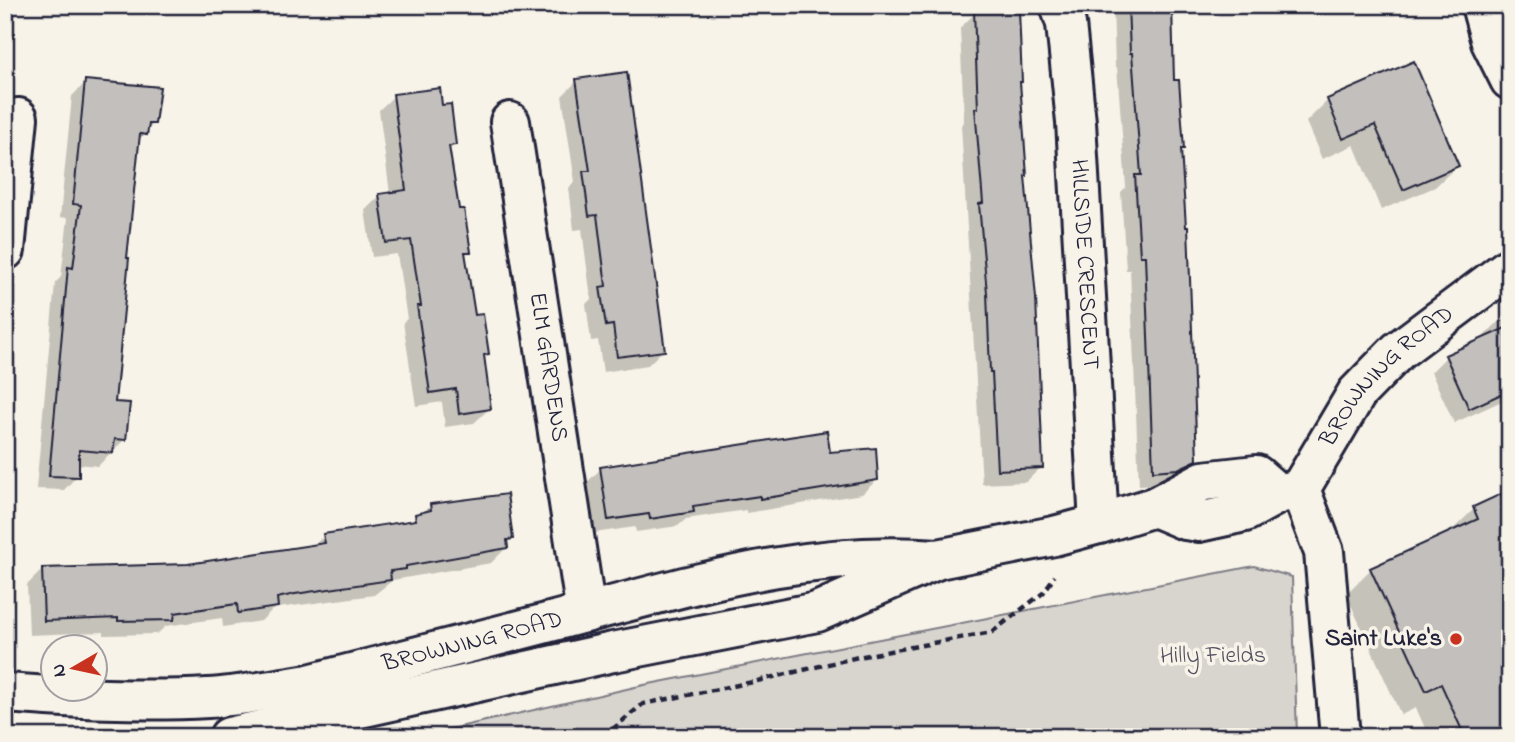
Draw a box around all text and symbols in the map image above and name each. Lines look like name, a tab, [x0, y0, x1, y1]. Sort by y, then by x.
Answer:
street label: HILLSIDE CRESCENT	[1061, 158, 1108, 371]
street label: ELM GARDENS	[519, 290, 577, 444]
street label: BROWNING ROAD	[1311, 297, 1461, 454]
street label: BROWNING ROAD	[378, 602, 566, 682]
place label: Saint Luke's	[1325, 622, 1442, 657]
marker: Saint Luke's	[1448, 631, 1464, 647]
north arrow	[38, 634, 108, 704]
park label: Hilly Fields	[1160, 639, 1266, 675]
text: N	[45, 662, 74, 679]

